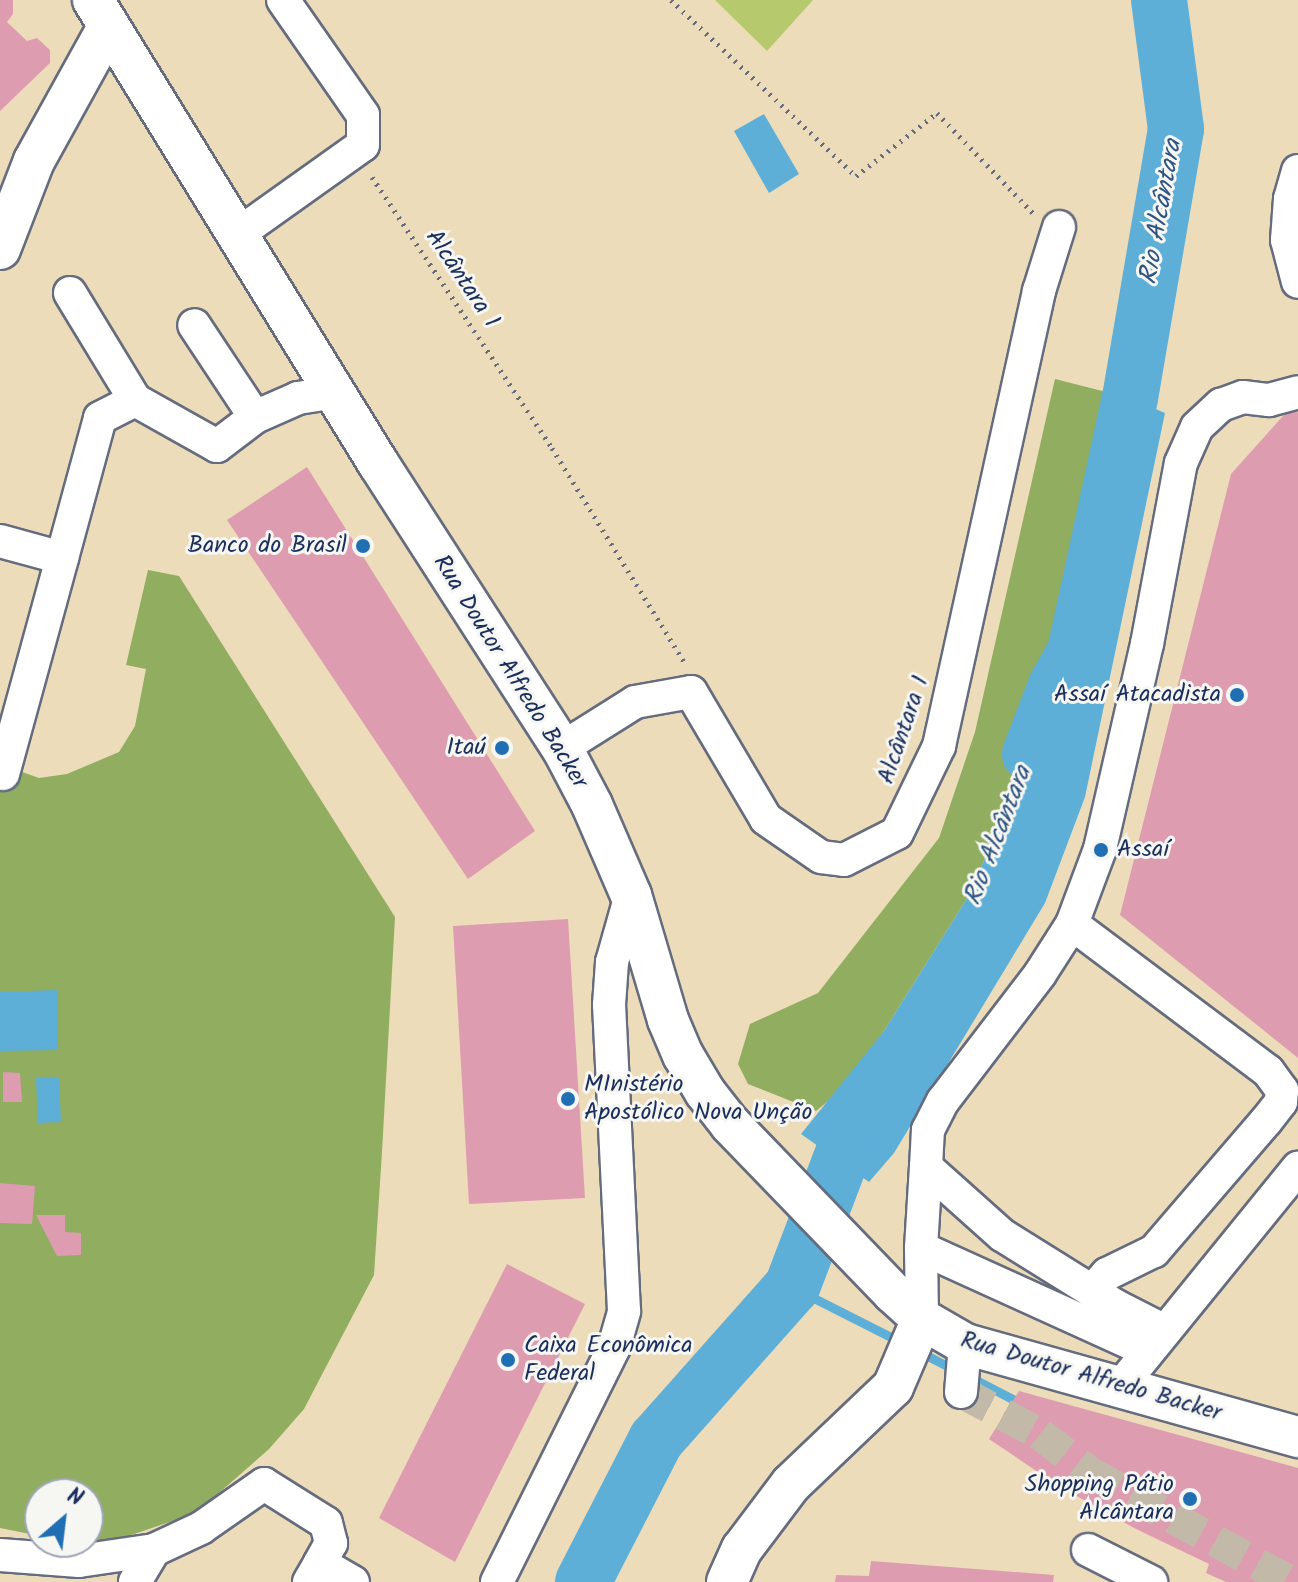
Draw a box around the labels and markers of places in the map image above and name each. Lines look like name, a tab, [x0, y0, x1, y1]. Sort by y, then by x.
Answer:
place label: Banco do Brasil	[188, 532, 347, 560]
marker: Banco do Brasil	[354, 537, 372, 555]
place label: Assaí Atacadista	[1054, 681, 1221, 709]
marker: Assaí Atacadista	[1228, 686, 1246, 704]
place label: Itaú	[447, 734, 486, 762]
marker: Itaú	[493, 739, 511, 757]
place label: Assaí	[1117, 836, 1169, 864]
marker: Assaí	[1092, 841, 1110, 859]
place label: MInistério Apostólico Nova Unção	[584, 1071, 812, 1127]
marker: MInistério Apostólico Nova Unção	[559, 1090, 577, 1108]
place label: Caixa Econômica Federal	[524, 1332, 692, 1388]
marker: Caixa Econômica Federal	[499, 1351, 517, 1369]
place label: Shopping Pátio Alcântara	[1025, 1471, 1174, 1527]
marker: Shopping Pátio Alcântara	[1181, 1490, 1199, 1508]

